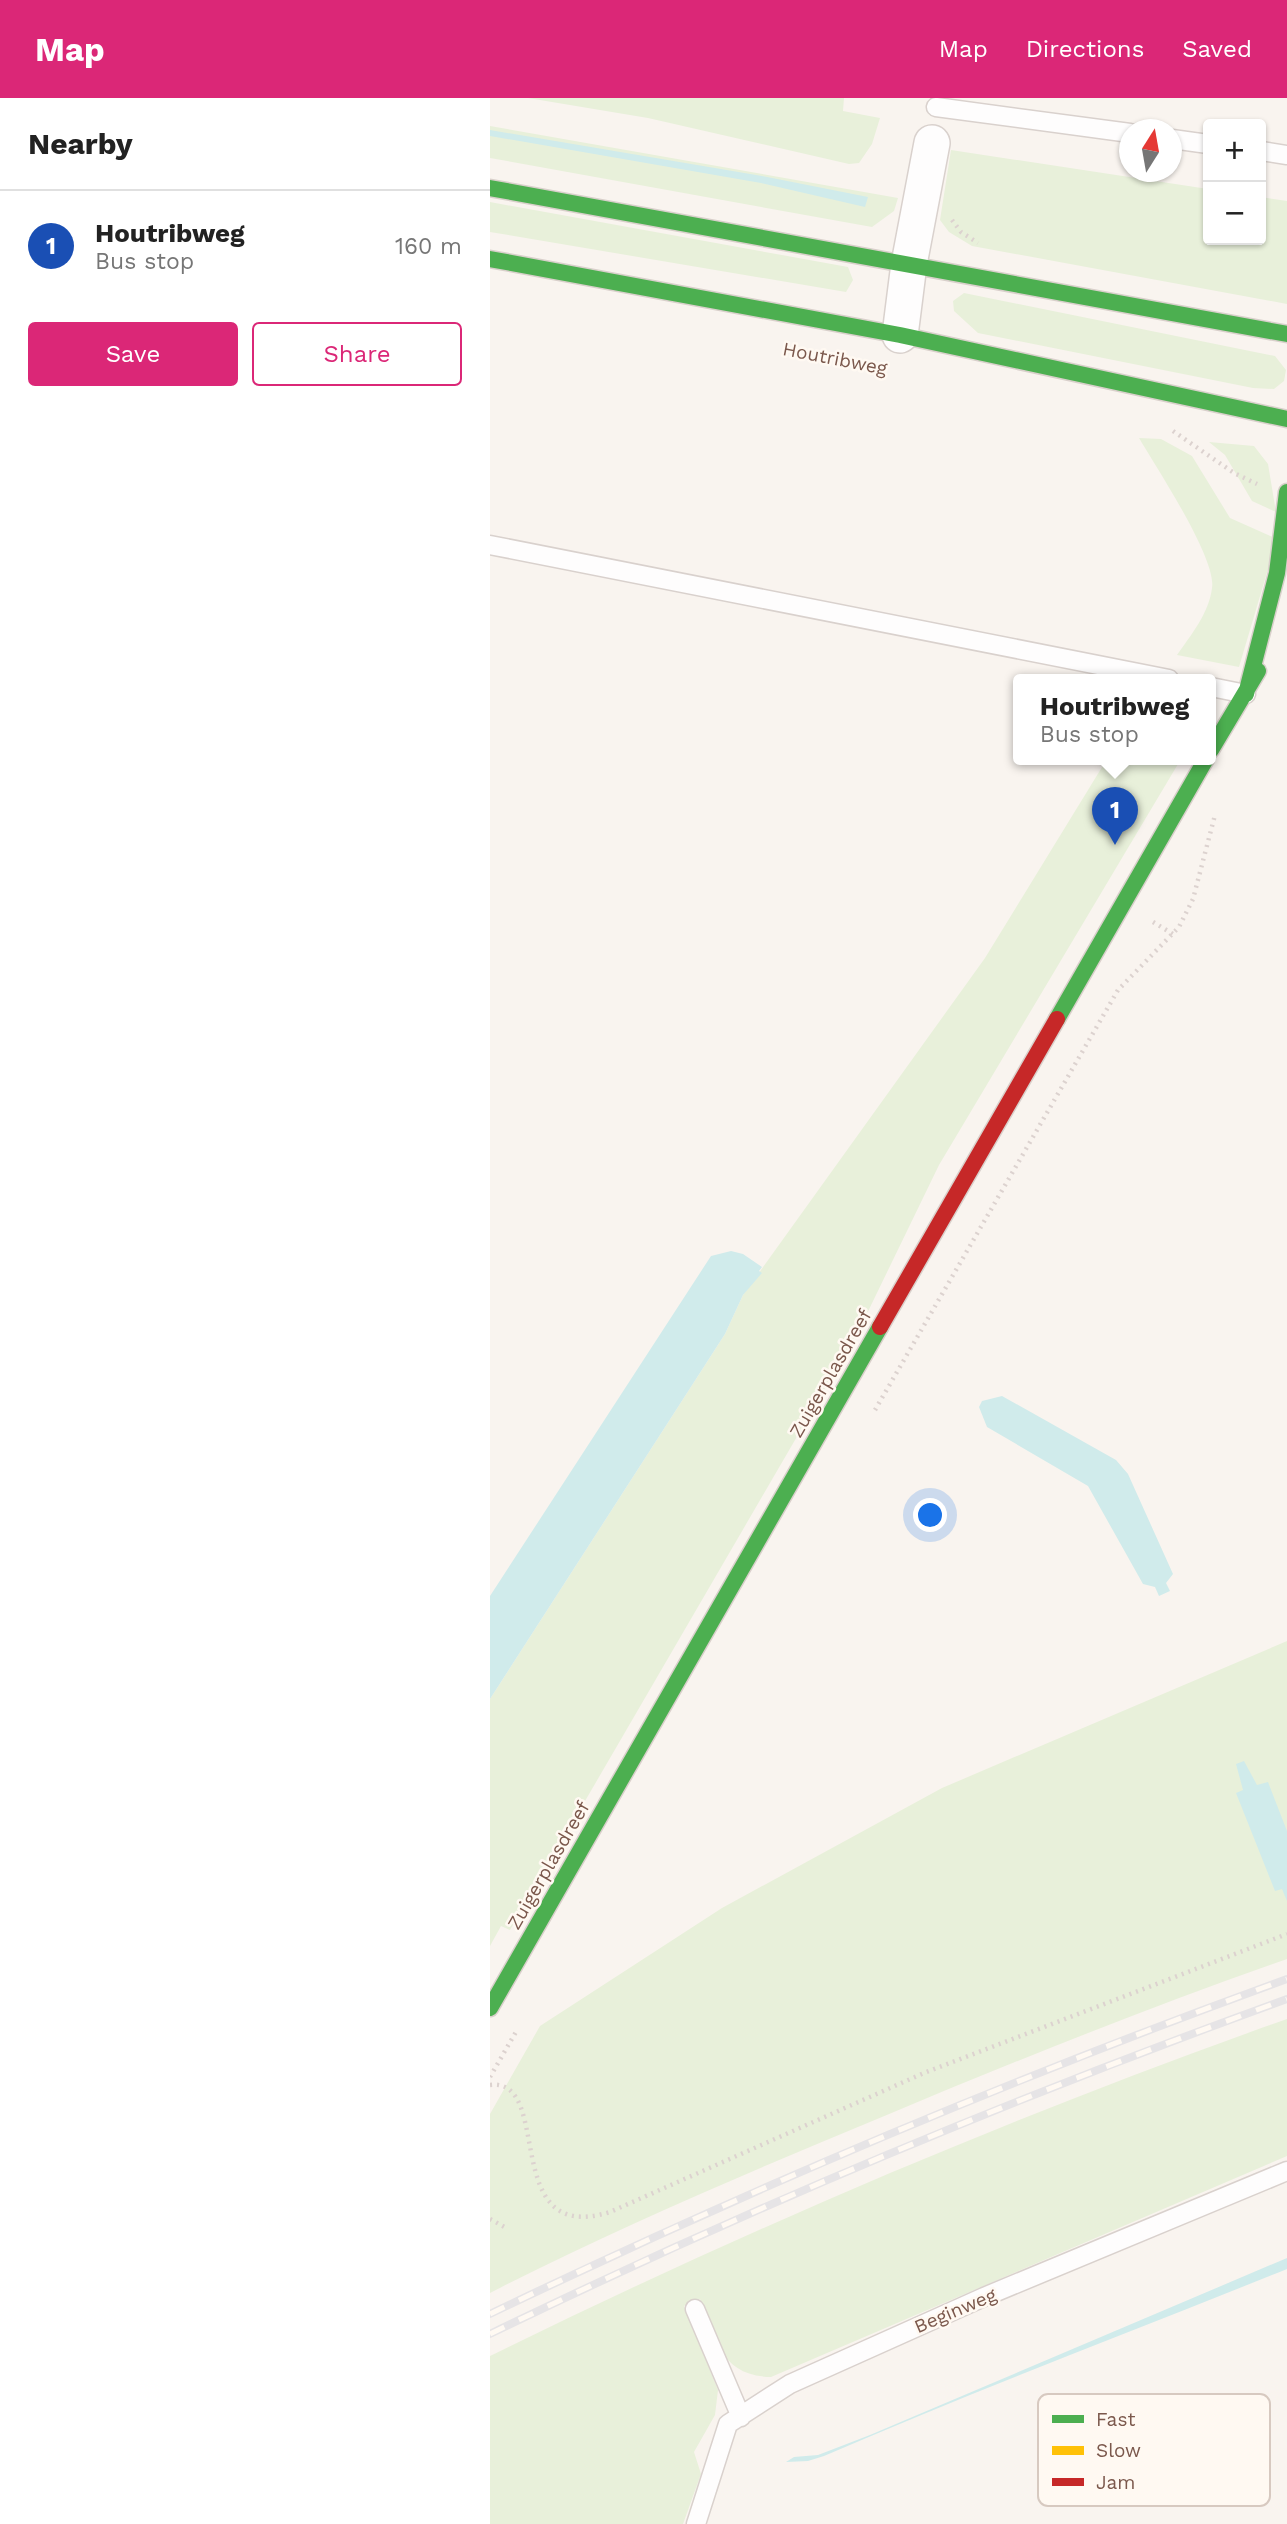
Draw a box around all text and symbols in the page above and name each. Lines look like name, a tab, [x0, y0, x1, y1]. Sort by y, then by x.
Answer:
text: Map	[35, 30, 105, 69]
text: Map	[939, 35, 988, 63]
text: Directions	[1026, 35, 1144, 63]
text: Saved	[1182, 35, 1252, 63]
north arrow	[1119, 119, 1182, 182]
map controls	[1203, 119, 1266, 245]
button: +	[1203, 119, 1266, 182]
text: Nearby	[28, 126, 133, 161]
button: −	[1203, 182, 1266, 245]
text: Houtribweg	[95, 218, 245, 248]
text: 1	[46, 233, 56, 260]
text: 160 m	[395, 233, 462, 260]
text: Bus stop	[95, 248, 194, 275]
button: Save	[28, 322, 238, 386]
button: Share	[252, 322, 462, 386]
street label: Houtribweg	[781, 337, 890, 380]
popup	[1013, 674, 1216, 765]
text: Houtribweg	[1040, 691, 1189, 721]
text: Bus stop	[1040, 721, 1139, 748]
pin: 1	[1092, 787, 1138, 845]
street label: Zuigerplasdreef	[784, 1305, 877, 1442]
your location	[913, 1498, 947, 1532]
street label: Zuigerplasdreef	[502, 1797, 595, 1934]
street label: Beginweg	[911, 2283, 1000, 2338]
legend	[1038, 2394, 1270, 2506]
text: Fast	[1096, 2408, 1135, 2431]
text: Slow	[1096, 2439, 1141, 2462]
text: Jam	[1096, 2471, 1135, 2494]

